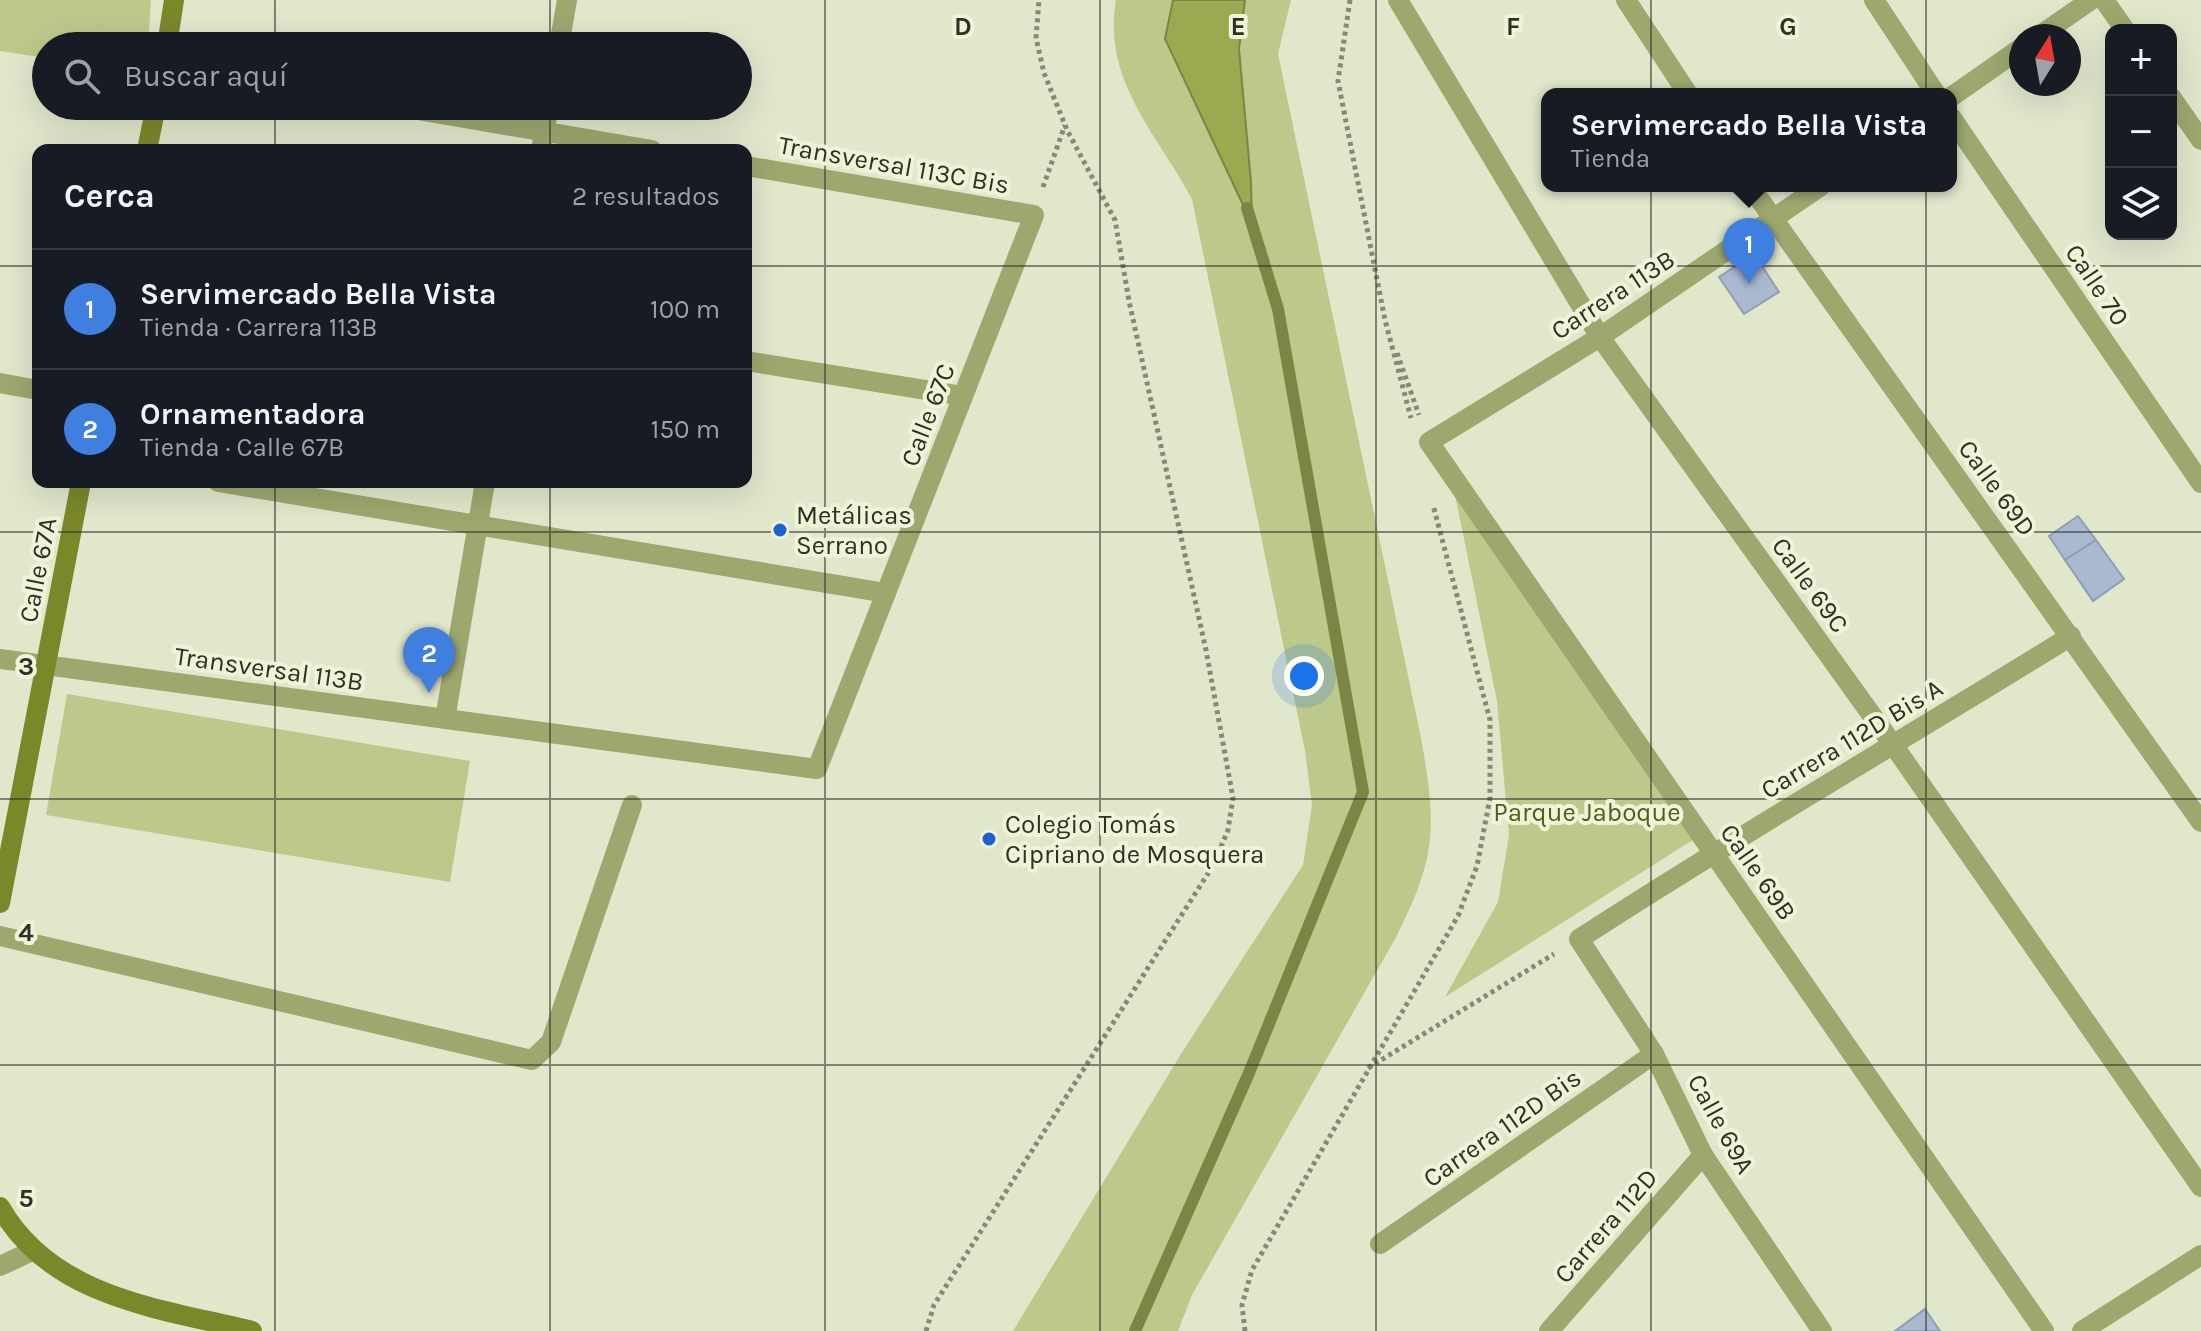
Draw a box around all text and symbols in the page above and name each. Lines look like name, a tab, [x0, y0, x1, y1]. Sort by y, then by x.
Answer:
text: D	[954, 11, 972, 42]
text: E	[1230, 11, 1246, 42]
text: F	[1506, 11, 1520, 42]
text: G	[1779, 11, 1797, 42]
north arrow	[2009, 24, 2081, 96]
map controls	[2105, 24, 2177, 240]
button: +	[2105, 24, 2177, 96]
search box	[32, 32, 752, 120]
icon: search	[60, 54, 104, 98]
text: Buscar aquí	[124, 58, 288, 94]
popup	[1541, 88, 1957, 192]
button: −	[2105, 96, 2177, 168]
text: Servimercado Bella Vista	[1571, 107, 1927, 143]
street label: Transversal 113C Bis	[776, 129, 1012, 201]
text: Tienda	[1571, 143, 1650, 174]
button: layers	[2105, 168, 2177, 240]
text: Cerca	[64, 176, 155, 216]
text: 2 resultados	[572, 181, 720, 212]
pin: 1	[1723, 218, 1775, 284]
street label: Calle 70	[2058, 238, 2136, 332]
street label: Carrera 113B	[1545, 244, 1681, 346]
text: Servimercado Bella Vista	[140, 276, 497, 312]
text: 1	[85, 294, 95, 325]
text: 100 m	[650, 294, 720, 325]
text: Tienda · Carrera 113B	[140, 312, 378, 343]
street label: Calle 67C	[894, 359, 962, 471]
text: Ornamentadora	[140, 396, 366, 432]
text: 2	[82, 414, 98, 445]
text: 150 m	[651, 414, 720, 445]
text: Tienda · Calle 67B	[140, 432, 344, 463]
street label: Calle 69D	[1952, 434, 2042, 542]
place label: Metálicas Serrano	[796, 500, 912, 561]
street label: Calle 67A	[13, 515, 63, 625]
marker: Metálicas Serrano	[771, 521, 789, 539]
street label: Calle 69C	[1765, 531, 1855, 639]
pin: 2	[403, 627, 455, 693]
street label: Transversal 113B	[173, 640, 365, 698]
text: 3	[18, 651, 34, 682]
your location	[1284, 656, 1324, 696]
street label: Carrera 112D Bis A	[1755, 672, 1949, 805]
park label: Parque Jaboque	[1493, 797, 1681, 828]
place label: Colegio Tomás Cipriano de Mosquera	[1005, 809, 1264, 870]
street label: Calle 69B	[1714, 818, 1802, 926]
marker: Colegio Tomás Cipriano de Mosquera	[980, 830, 998, 848]
text: 4	[18, 917, 34, 948]
street label: Carrera 112D Bis	[1417, 1062, 1587, 1194]
street label: Calle 69A	[1681, 1069, 1761, 1179]
street label: Carrera 112D	[1548, 1162, 1664, 1290]
text: 5	[18, 1183, 34, 1214]

